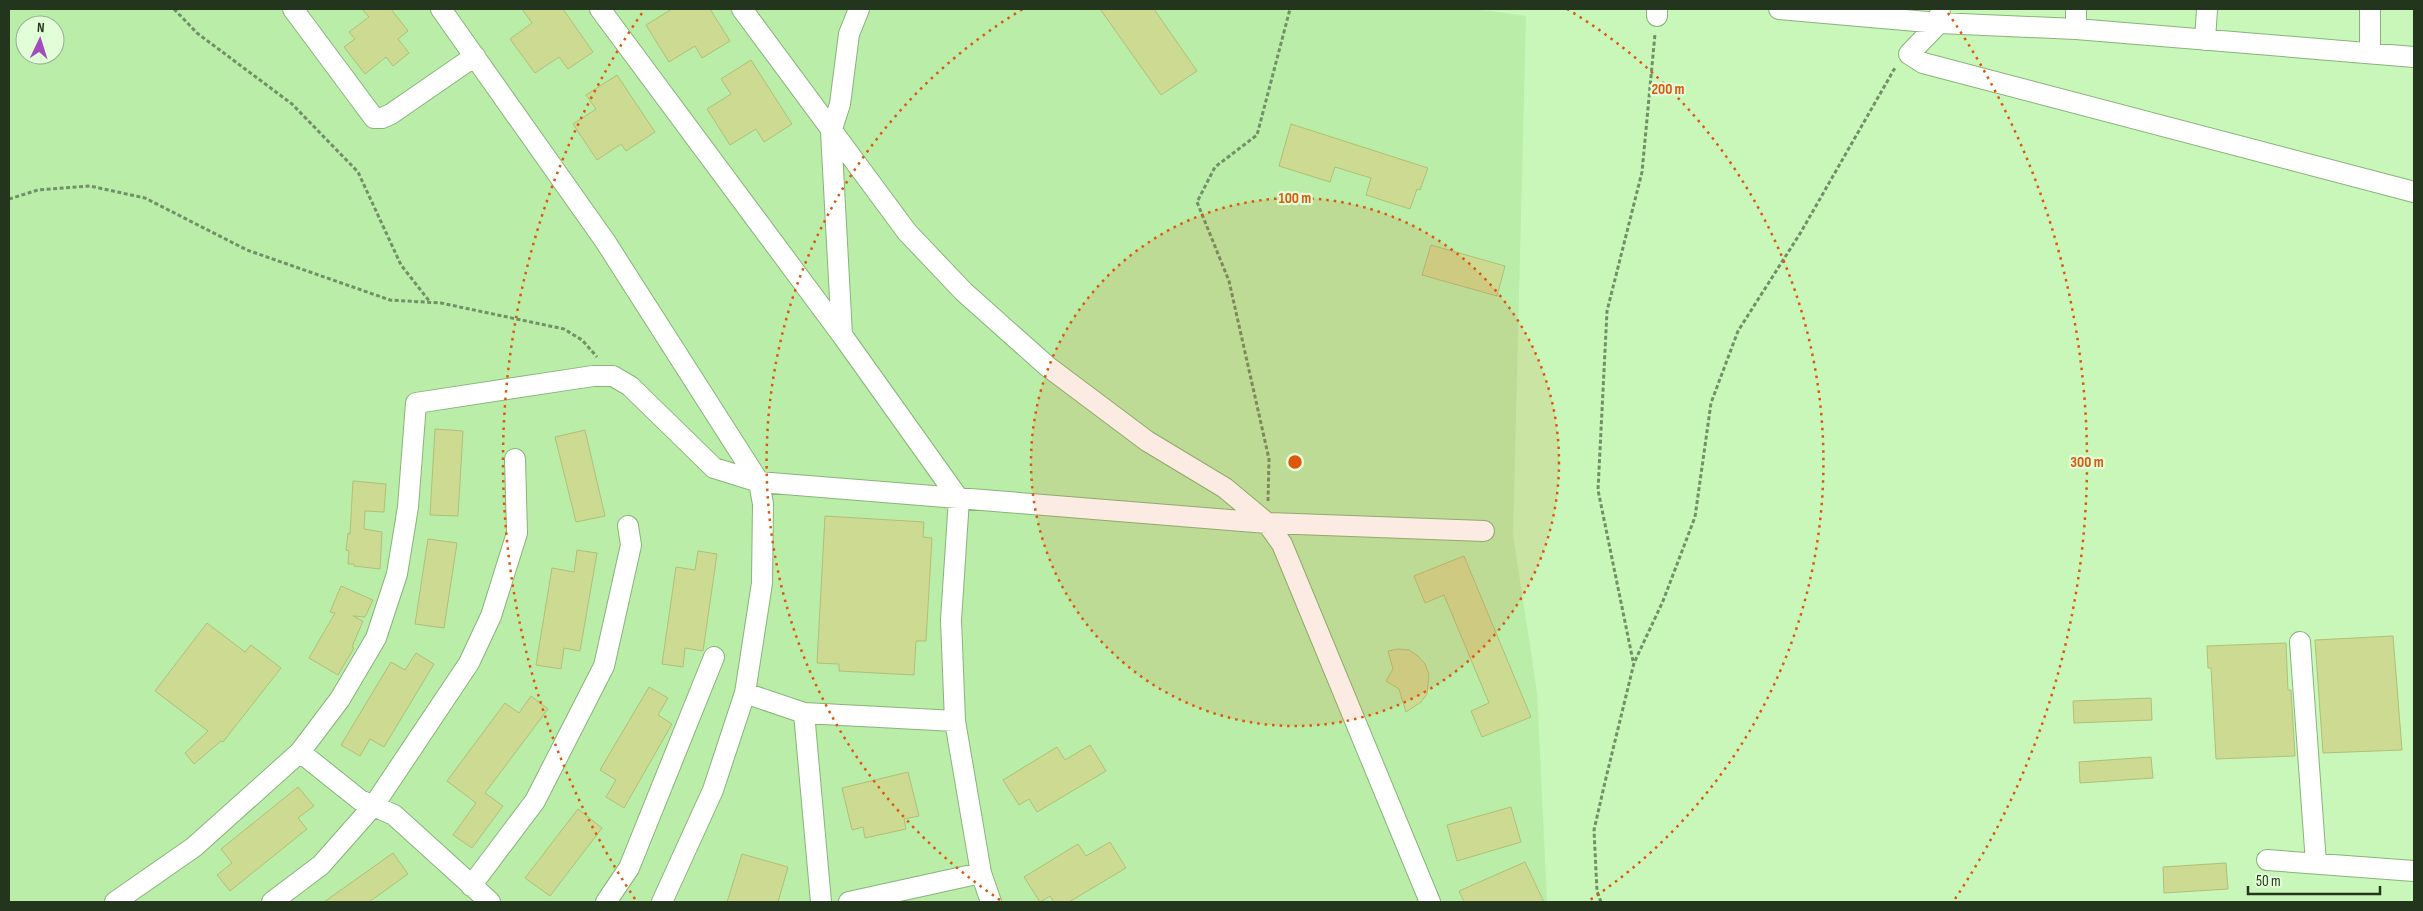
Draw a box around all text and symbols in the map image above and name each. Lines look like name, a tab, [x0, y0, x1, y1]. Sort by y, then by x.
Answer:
north arrow	[15, 15, 65, 65]
text: N	[37, 19, 45, 36]
text: 200 m	[1651, 80, 1685, 99]
text: 100 m	[1279, 189, 1311, 208]
centre of rings	[1286, 453, 1304, 471]
text: 300 m	[2070, 453, 2104, 472]
scale bar	[2248, 864, 2380, 896]
text: 50 m	[2256, 872, 2281, 891]

